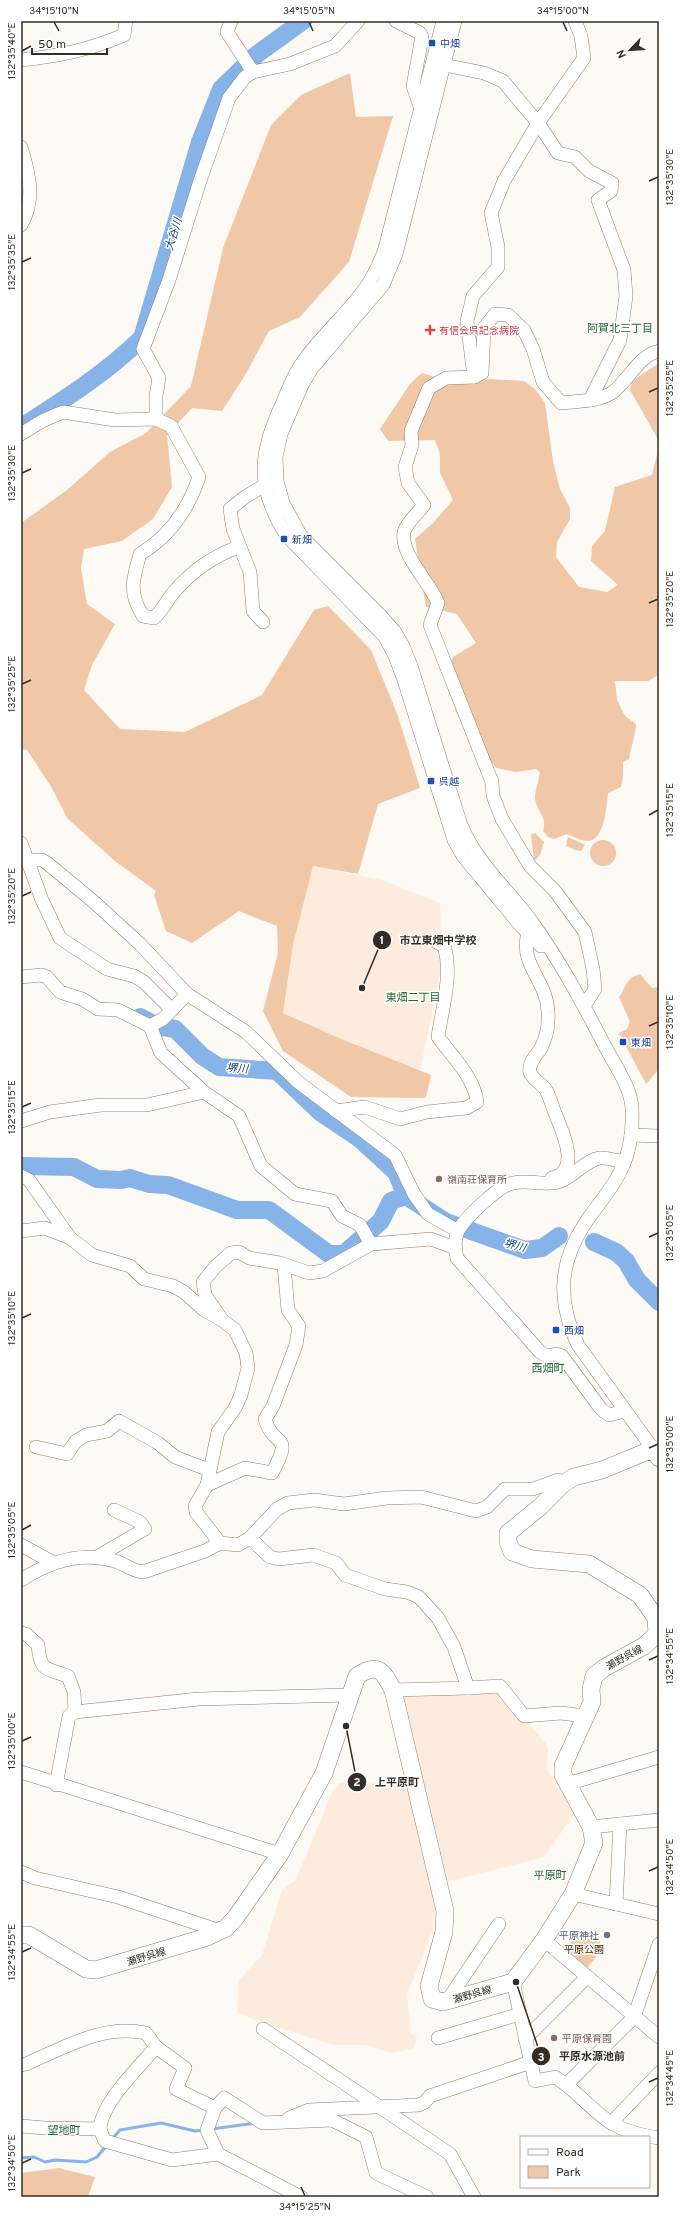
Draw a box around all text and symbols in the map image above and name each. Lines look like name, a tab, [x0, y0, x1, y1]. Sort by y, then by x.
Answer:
text: 34°15'10"N	[29, 5, 79, 18]
text: 34°15'05"N	[283, 5, 335, 18]
text: 34°15'00"N	[537, 5, 589, 18]
text: 132°35'40"E	[6, 23, 19, 79]
scale bar	[32, 30, 107, 56]
north arrow	[610, 30, 650, 70]
text: 50 m	[38, 37, 66, 53]
marker: 中畑	[427, 38, 437, 48]
place label: 中畑	[440, 38, 460, 51]
text: N	[614, 47, 630, 60]
text: 132°35'30"E	[664, 149, 677, 205]
water label: 大谷川	[162, 216, 186, 252]
text: 132°35'35"E	[6, 234, 19, 290]
district label: 阿賀北三丁目	[587, 322, 653, 336]
marker: 有信会呉記念病院	[424, 324, 436, 336]
place label: 有信会呉記念病院	[439, 325, 519, 338]
text: 132°35'25"E	[664, 360, 677, 416]
text: 132°35'30"E	[6, 445, 19, 501]
marker: 新畑	[279, 534, 289, 544]
place label: 新畑	[292, 534, 312, 547]
text: 132°35'20"E	[664, 571, 677, 627]
text: 132°35'25"E	[6, 656, 19, 712]
marker: 呉越	[426, 776, 436, 786]
place label: 呉越	[439, 776, 459, 789]
text: 132°35'15"E	[664, 783, 677, 837]
text: 132°35'20"E	[6, 868, 19, 924]
callout: 市立東畑中学校	[372, 928, 485, 951]
text: 1	[380, 933, 384, 949]
text: 市立東畑中学校	[400, 934, 477, 948]
district label: 東畑二丁目	[386, 991, 441, 1005]
text: 132°35'10"E	[664, 995, 677, 1049]
marker: 東畑	[618, 1037, 628, 1047]
place label: 東畑	[631, 1037, 651, 1050]
water label: 堺川	[225, 1061, 249, 1077]
text: 132°35'15"E	[6, 1080, 19, 1134]
marker: 嶺南荘保育所	[434, 1174, 444, 1184]
place label: 嶺南荘保育所	[447, 1174, 507, 1187]
text: 132°35'05"E	[664, 1205, 677, 1261]
water label: 堺川	[502, 1236, 528, 1256]
text: 132°35'10"E	[6, 1291, 19, 1345]
marker: 西畑	[551, 1325, 561, 1335]
place label: 西畑	[564, 1325, 584, 1338]
district label: 西畑町	[532, 1362, 565, 1376]
text: 132°35'00"E	[664, 1416, 677, 1472]
text: 132°35'05"E	[6, 1502, 19, 1558]
text: 132°34'55"E	[664, 1628, 677, 1684]
street label: 瀬野呉線	[604, 1643, 645, 1674]
text: 132°35'00"E	[6, 1713, 19, 1769]
callout: 上平原町	[347, 1771, 427, 1794]
text: 2	[353, 1775, 361, 1791]
text: 上平原町	[375, 1776, 419, 1790]
text: 132°34'50"E	[664, 1839, 677, 1895]
district label: 平原町	[534, 1869, 567, 1883]
text: 132°34'55"E	[6, 1924, 19, 1980]
place label: 平原神社	[559, 1930, 599, 1943]
marker: 平原神社	[602, 1930, 612, 1940]
park label: 平原公園	[564, 1944, 604, 1957]
street label: 瀬野呉線	[125, 1945, 167, 1969]
street label: 瀬野呉線	[451, 1984, 493, 2007]
marker: 平原保育園	[549, 2033, 559, 2043]
place label: 平原保育園	[562, 2033, 612, 2046]
callout: 平原水源池前	[531, 2045, 633, 2068]
text: 3	[537, 2050, 545, 2066]
text: 平原水源池前	[559, 2050, 625, 2064]
text: 132°34'45"E	[664, 2050, 677, 2106]
district label: 望地町	[48, 2124, 81, 2138]
text: 132°34'50"E	[6, 2135, 19, 2191]
legend	[520, 2136, 650, 2188]
text: Road	[556, 2145, 584, 2161]
text: Park	[556, 2165, 581, 2181]
text: 34°15'25"N	[279, 2201, 331, 2214]

